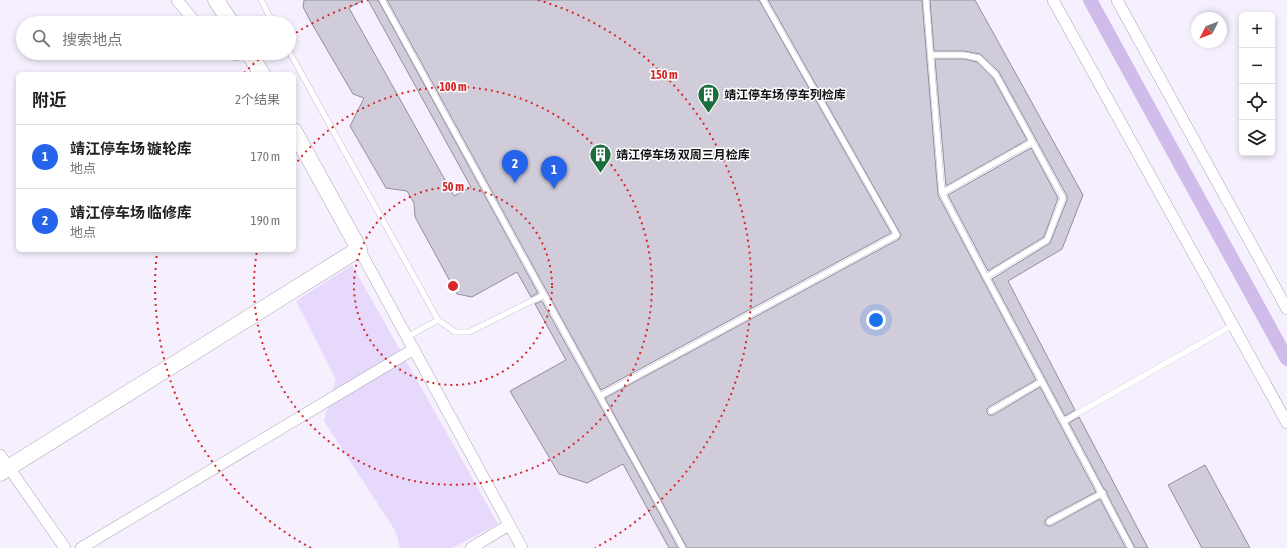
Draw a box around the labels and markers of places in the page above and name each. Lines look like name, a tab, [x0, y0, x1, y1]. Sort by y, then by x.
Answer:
building icon: 靖江停车场 停车列检库	[696, 82, 722, 115]
place label: 靖江停车场 停车列检库	[724, 88, 846, 102]
building icon: 靖江停车场 双周三月检库	[588, 142, 614, 175]
place label: 靖江停车场 双周三月检库	[616, 148, 750, 162]
pin: 2	[502, 150, 528, 183]
pin: 1	[541, 156, 567, 189]
centre of rings	[446, 279, 460, 293]

